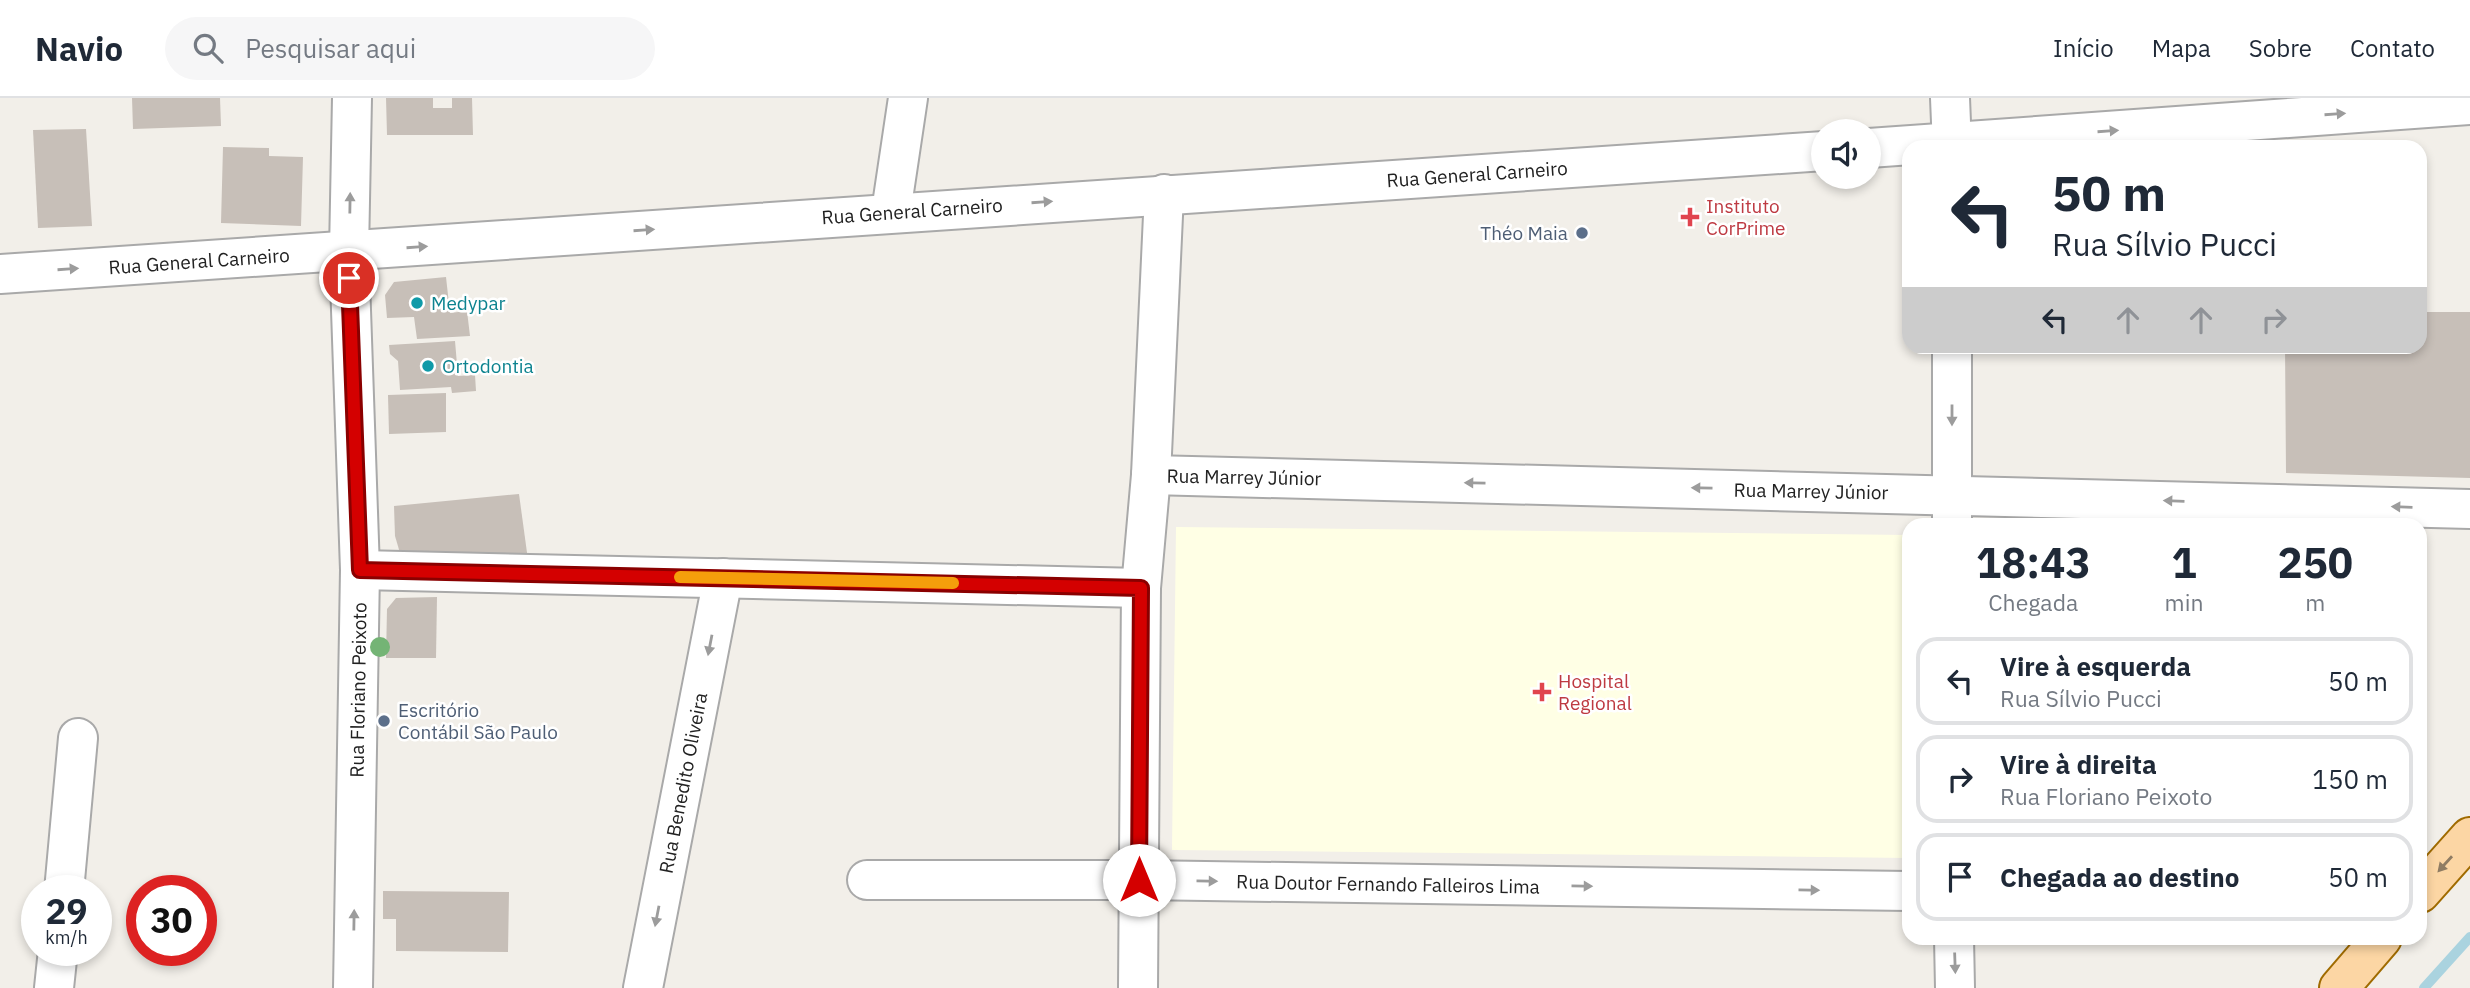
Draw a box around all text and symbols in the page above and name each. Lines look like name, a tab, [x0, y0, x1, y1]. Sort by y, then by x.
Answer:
search box	[165, 17, 655, 80]
text: Navio	[35, 27, 123, 70]
icon: search	[189, 29, 227, 67]
text: Pesquisar aqui	[245, 31, 416, 65]
text: Início	[2053, 32, 2114, 64]
text: Mapa	[2152, 32, 2211, 64]
text: Sobre	[2249, 32, 2312, 64]
text: Contato	[2350, 32, 2435, 64]
one-way arrow	[2324, 109, 2346, 120]
map controls	[1811, 119, 1881, 189]
button: sound	[1811, 119, 1881, 189]
one-way arrow	[2097, 125, 2119, 136]
street label: Rua General Carneiro	[1386, 156, 1568, 192]
text: 50 m	[2052, 161, 2166, 224]
icon: left	[1937, 168, 2028, 259]
one-way arrow	[344, 191, 355, 213]
street label: Rua General Carneiro	[821, 193, 1003, 229]
place label: Instituto CorPrime	[1706, 194, 1785, 240]
one-way arrow	[1032, 196, 1054, 207]
marker: Instituto CorPrime	[1680, 207, 1700, 227]
place label: Théo Maia	[1480, 221, 1568, 245]
text: Rua Sílvio Pucci	[2052, 223, 2277, 265]
one-way arrow	[633, 224, 655, 235]
marker: Théo Maia	[1574, 225, 1590, 241]
one-way arrow	[407, 241, 429, 252]
street label: Rua General Carneiro	[108, 243, 290, 279]
pin	[319, 248, 379, 308]
icon: arrive	[330, 259, 368, 297]
one-way arrow	[57, 264, 79, 275]
place label: Medypar	[431, 291, 506, 315]
marker: Medypar	[409, 295, 425, 311]
icon: left	[2036, 301, 2074, 339]
icon: ahead	[2109, 301, 2147, 339]
icon: ahead	[2182, 301, 2220, 339]
icon: right	[2255, 301, 2293, 339]
place label: Ortodontia	[442, 354, 534, 378]
marker: Ortodontia	[420, 358, 436, 374]
one-way arrow	[1946, 404, 1958, 426]
street label: Rua Marrey Júnior	[1166, 464, 1322, 490]
one-way arrow	[1463, 477, 1485, 489]
street label: Rua Marrey Júnior	[1733, 478, 1889, 504]
one-way arrow	[1691, 483, 1713, 494]
one-way arrow	[2163, 495, 2185, 506]
one-way arrow	[2391, 501, 2413, 513]
text: 18:43	[1976, 535, 2091, 590]
text: 1	[2171, 535, 2197, 590]
text: 250	[2277, 535, 2353, 590]
text: Chegada	[1988, 587, 2078, 617]
text: min	[2165, 587, 2203, 617]
text: m	[2305, 587, 2325, 617]
street label: Rua Floriano Peixoto	[344, 602, 372, 778]
one-way arrow	[704, 634, 715, 656]
text: Vire à esquerda	[2000, 649, 2191, 683]
icon: left	[1941, 662, 1979, 700]
text: 50 m	[2328, 664, 2388, 698]
place label: Hospital Regional	[1558, 669, 1632, 715]
marker: Hospital Regional	[1532, 682, 1552, 702]
text: Rua Sílvio Pucci	[2000, 683, 2162, 713]
street label: Rua Benedito Oliveira	[654, 690, 712, 876]
place label: Escritório Contábil São Paulo	[398, 698, 558, 744]
marker: Escritório Contábil São Paulo	[376, 713, 392, 729]
text: Vire à direita	[2000, 747, 2157, 781]
icon: right	[1941, 760, 1979, 798]
text: 150 m	[2312, 762, 2388, 796]
text: Rua Floriano Peixoto	[2000, 781, 2212, 811]
position arrow	[1102, 843, 1176, 917]
one-way arrow	[2438, 856, 2453, 873]
icon: arrive	[1941, 858, 1979, 896]
text: Chegada ao destino	[2000, 860, 2239, 894]
text: 50 m	[2328, 860, 2388, 894]
street label: Rua Doutor Fernando Falleiros Lima	[1236, 869, 1540, 899]
speed limit sign: 30	[126, 875, 217, 966]
one-way arrow	[1197, 875, 1219, 887]
one-way arrow	[1571, 881, 1593, 892]
one-way arrow	[1799, 884, 1821, 896]
text: 29	[45, 888, 88, 934]
one-way arrow	[651, 905, 662, 927]
one-way arrow	[349, 909, 360, 931]
text: km/h	[45, 926, 88, 949]
one-way arrow	[1949, 952, 1960, 974]

